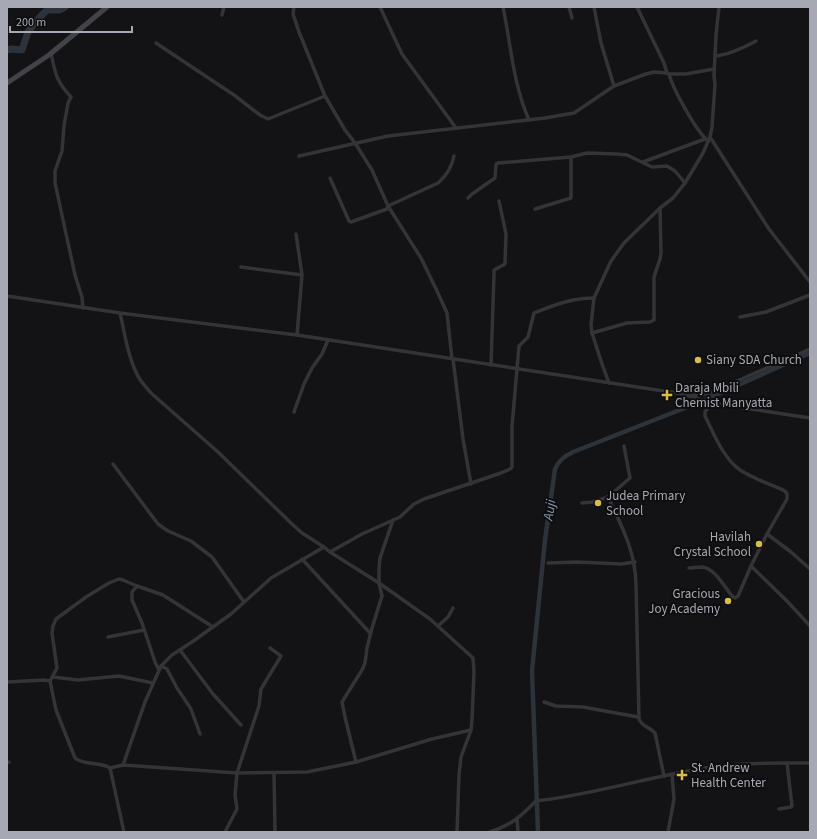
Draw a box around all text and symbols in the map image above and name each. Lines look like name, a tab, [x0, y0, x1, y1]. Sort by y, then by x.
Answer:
scale bar	[10, 8, 132, 34]
text: 200 m	[16, 14, 46, 31]
place label: Siany SDA Church	[706, 351, 802, 369]
marker: Siany SDA Church	[693, 355, 703, 365]
place label: Daraja Mbili Chemist Manyatta	[675, 379, 772, 412]
marker: Daraja Mbili Chemist Manyatta	[662, 390, 672, 400]
place label: Judea Primary School	[606, 487, 685, 520]
water label: Auji	[538, 497, 562, 523]
marker: Judea Primary School	[593, 498, 603, 508]
place label: Havilah Crystal School	[674, 528, 751, 561]
marker: Havilah Crystal School	[754, 539, 764, 549]
place label: Gracious Joy Academy	[648, 585, 721, 618]
marker: Gracious Joy Academy	[723, 596, 733, 606]
place label: St. Andrew Health Center	[691, 759, 766, 792]
marker: St. Andrew Health Center	[676, 769, 688, 781]

